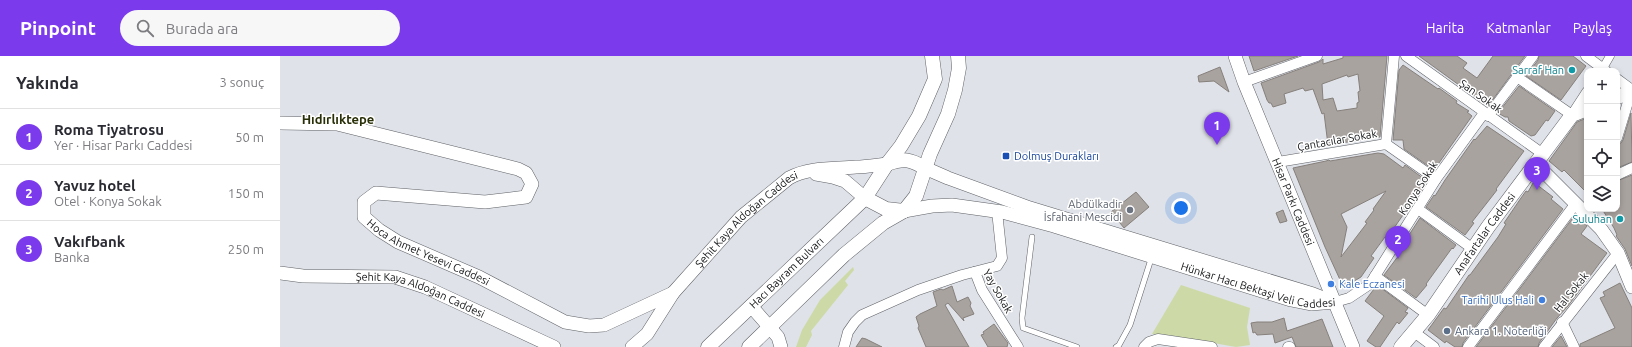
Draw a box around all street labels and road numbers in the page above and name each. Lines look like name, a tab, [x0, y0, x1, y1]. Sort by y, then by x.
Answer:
street label: Şan Sokak	[1457, 77, 1505, 115]
street label: Çantacılar Sokak	[1296, 127, 1378, 153]
street label: Hisar Parkı Caddesi	[1270, 156, 1317, 247]
street label: Konya Sokak	[1396, 159, 1440, 217]
street label: Şehit Kaya Aldoğan Caddesi	[693, 169, 799, 270]
street label: Anafartalar Caddesi	[1452, 190, 1518, 277]
street label: Hoca Ahmet Yesevi Caddesi	[365, 217, 492, 288]
street label: Hacı Bayram Bulvarı	[747, 235, 826, 311]
street label: Hünkar Hacı Bektaşi Veli Caddesi	[1179, 260, 1336, 310]
street label: Yay Sokak	[981, 267, 1016, 315]
street label: Hal Sokak	[1551, 269, 1591, 314]
street label: Şehit Kaya Aldoğan Caddesi	[356, 271, 487, 320]

